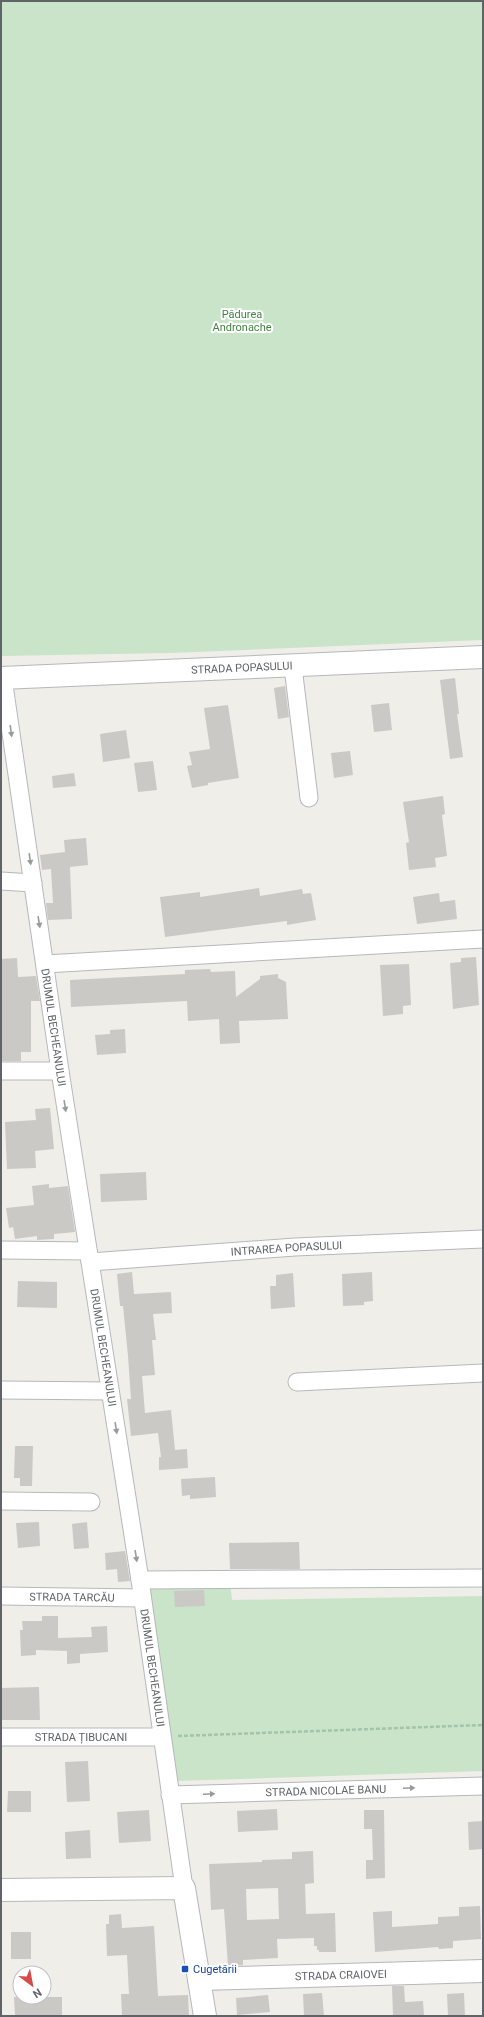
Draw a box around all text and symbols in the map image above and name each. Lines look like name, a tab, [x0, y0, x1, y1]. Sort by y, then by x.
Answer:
park label: Pădurea Andronache	[212, 308, 272, 334]
street label: STRADA POPASULUI	[191, 659, 293, 677]
one-way arrow	[8, 725, 14, 737]
one-way arrow	[27, 853, 33, 865]
one-way arrow	[36, 916, 42, 928]
street label: DRUMUL BECHEANULUI	[38, 968, 68, 1087]
one-way arrow	[62, 1100, 68, 1112]
street label: INTRAREA POPASULUI	[230, 1239, 343, 1259]
street label: DRUMUL BECHEANULUI	[87, 1288, 119, 1407]
one-way arrow	[113, 1422, 119, 1434]
one-way arrow	[133, 1550, 139, 1562]
street label: STRADA TARCĂU	[29, 1590, 115, 1605]
street label: DRUMUL BECHEANULUI	[137, 1608, 167, 1728]
street label: STRADA ȚIBUCANI	[35, 1731, 127, 1744]
street label: STRADA NICOLAE BANU	[265, 1783, 387, 1799]
one-way arrow	[403, 1785, 415, 1792]
one-way arrow	[203, 1791, 216, 1797]
place label: Cugetării	[193, 1963, 237, 1976]
marker: Cugetării	[180, 1964, 190, 1974]
north arrow	[12, 1965, 52, 2005]
street label: STRADA CRAIOVEI	[295, 1968, 387, 1983]
text: N	[30, 1985, 44, 2001]

